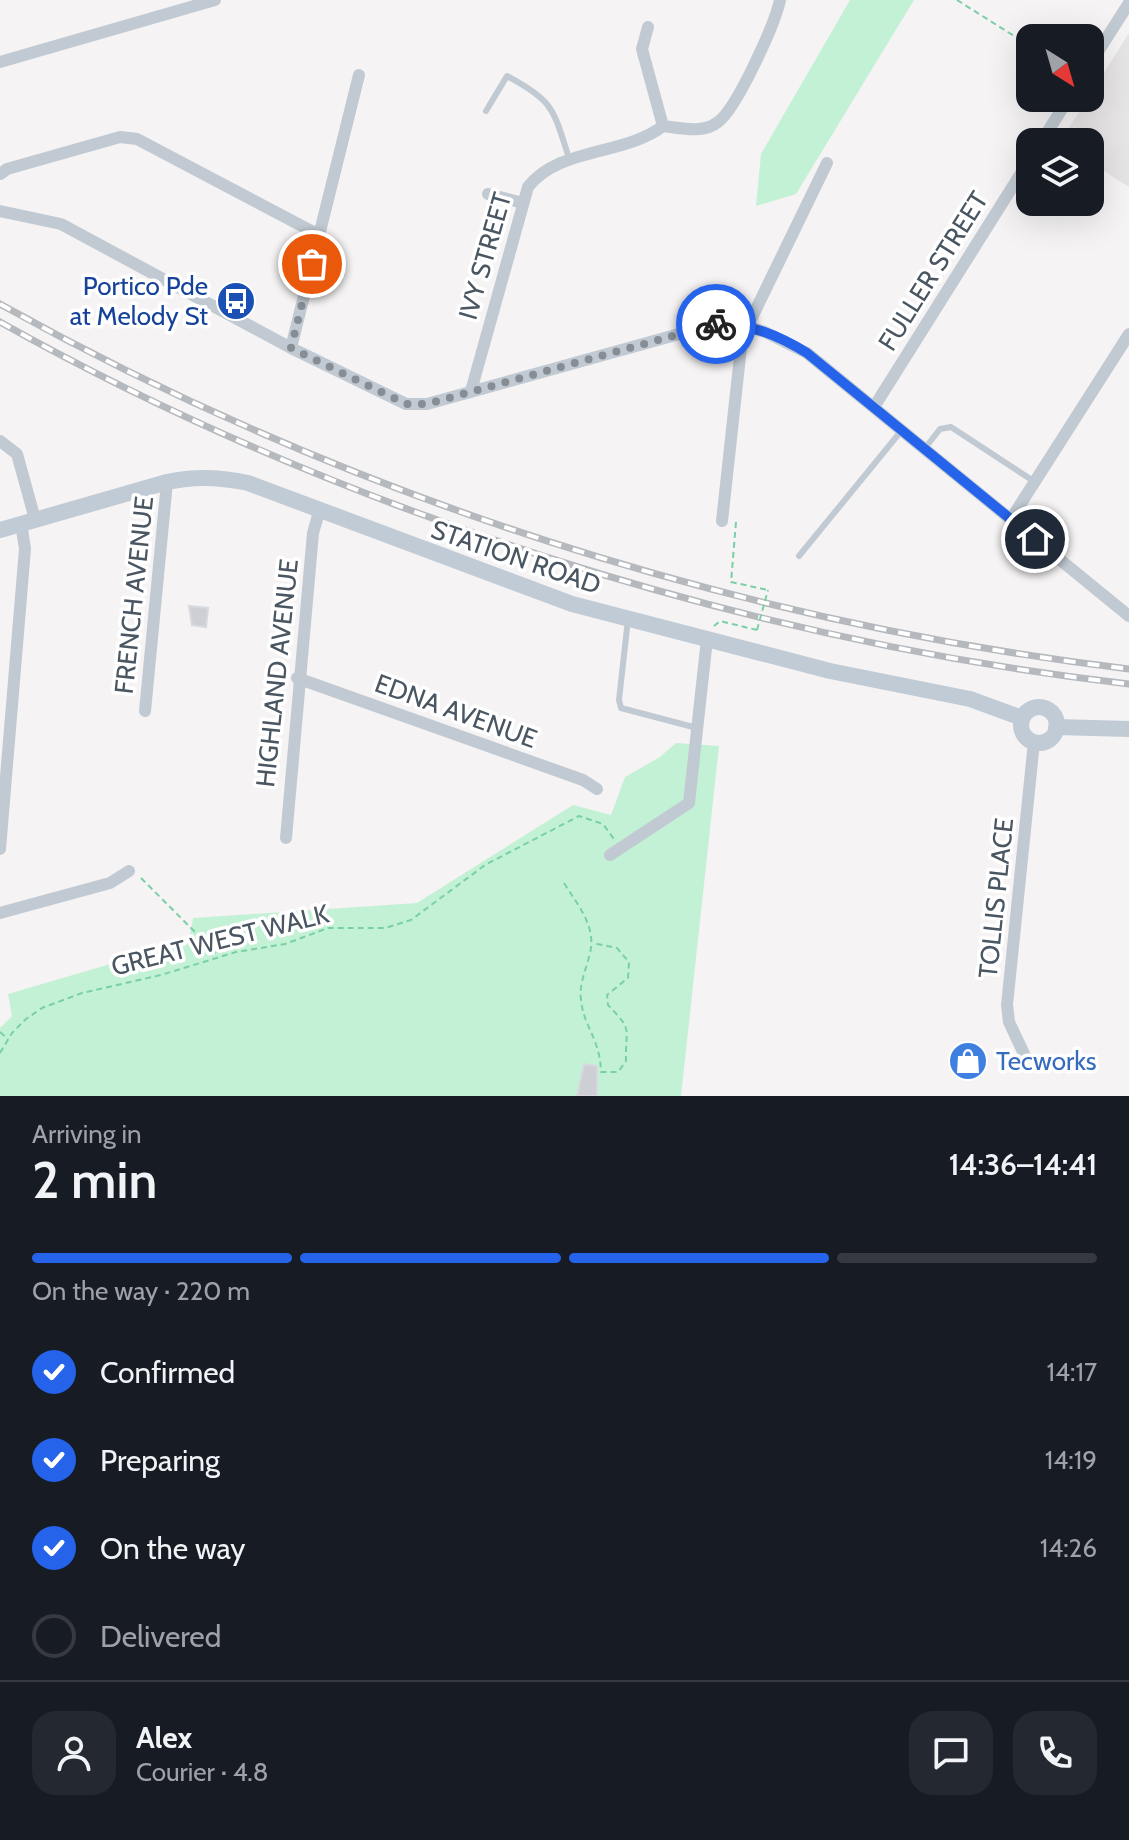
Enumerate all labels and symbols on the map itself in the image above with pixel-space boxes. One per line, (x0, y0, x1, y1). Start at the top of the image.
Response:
north arrow (1016, 24, 1104, 112)
street label: FULLER STREET (871, 185, 995, 357)
street label: IVY STREET (452, 189, 518, 323)
pin (278, 230, 346, 298)
place label: Portico Pde at Melody St (70, 270, 208, 332)
bus stop icon: Portico Pde at Melody St (215, 280, 257, 322)
courier (676, 284, 756, 364)
street label: FRENCH AVENUE (108, 494, 160, 696)
pin (1001, 505, 1069, 573)
street label: STATION ROAD (427, 513, 605, 601)
street label: HIGHLAND AVENUE (249, 557, 305, 789)
street label: EDNA AVENUE (371, 667, 541, 755)
street label: TOLLIS PLACE (972, 816, 1020, 980)
street label: GREAT WEST WALK (108, 897, 332, 983)
shop icon: Tecworks (947, 1040, 989, 1082)
place label: Tecworks (996, 1045, 1097, 1077)

